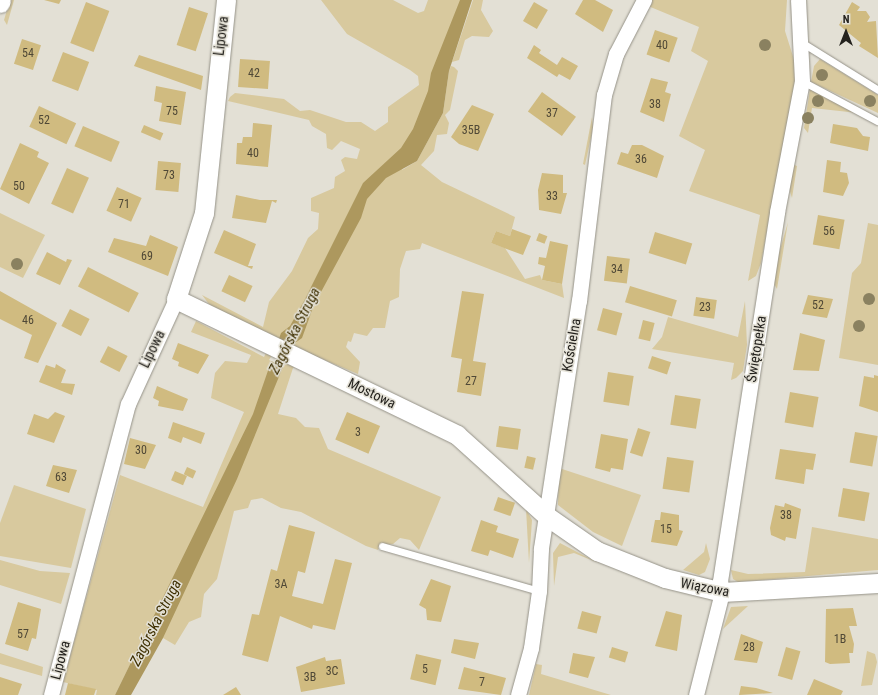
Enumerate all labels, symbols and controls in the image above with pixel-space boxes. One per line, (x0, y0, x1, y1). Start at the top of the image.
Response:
north arrow (826, 12, 866, 52)
text: N (843, 13, 849, 26)
street label: Lipowa (210, 15, 232, 57)
house number: 40 (656, 39, 668, 53)
house number: 54 (22, 47, 34, 61)
house number: 42 (248, 67, 260, 81)
house number: 38 (649, 98, 661, 112)
house number: 75 (166, 105, 178, 119)
house number: 37 (546, 107, 558, 121)
house number: 52 (38, 114, 50, 128)
house number: 35B (462, 124, 480, 138)
house number: 40 (247, 147, 259, 161)
house number: 36 (635, 153, 647, 167)
house number: 73 (163, 169, 175, 183)
house number: 50 (13, 180, 25, 194)
house number: 33 (546, 190, 558, 204)
house number: 71 (118, 198, 130, 212)
house number: 56 (823, 225, 835, 239)
house number: 69 (141, 250, 153, 264)
house number: 34 (611, 263, 623, 277)
water label: Zagórska Struga (266, 285, 324, 377)
house number: 52 (812, 299, 824, 313)
house number: 23 (699, 301, 711, 315)
house number: 46 (22, 314, 34, 328)
street label: Świętopełka (742, 315, 770, 383)
street label: Kościelna (558, 317, 584, 373)
street label: Lipowa (136, 328, 168, 370)
street label: Mostowa (345, 374, 399, 412)
house number: 27 (465, 375, 477, 389)
house number: 3 (355, 426, 361, 440)
house number: 30 (135, 444, 147, 458)
house number: 63 (55, 471, 67, 485)
house number: 38 (780, 509, 792, 523)
house number: 15 (660, 523, 672, 537)
street label: Wiązowa (679, 574, 731, 600)
water label: Zagórska Struga (127, 577, 185, 669)
house number: 3A (275, 578, 287, 592)
house number: 57 (17, 628, 29, 642)
house number: 1B (834, 633, 846, 647)
street label: Lipowa (47, 639, 73, 681)
house number: 28 (743, 641, 755, 655)
house number: 5 (422, 663, 428, 677)
house number: 3C (326, 665, 338, 679)
house number: 3B (304, 671, 316, 685)
house number: 7 (479, 676, 485, 690)

